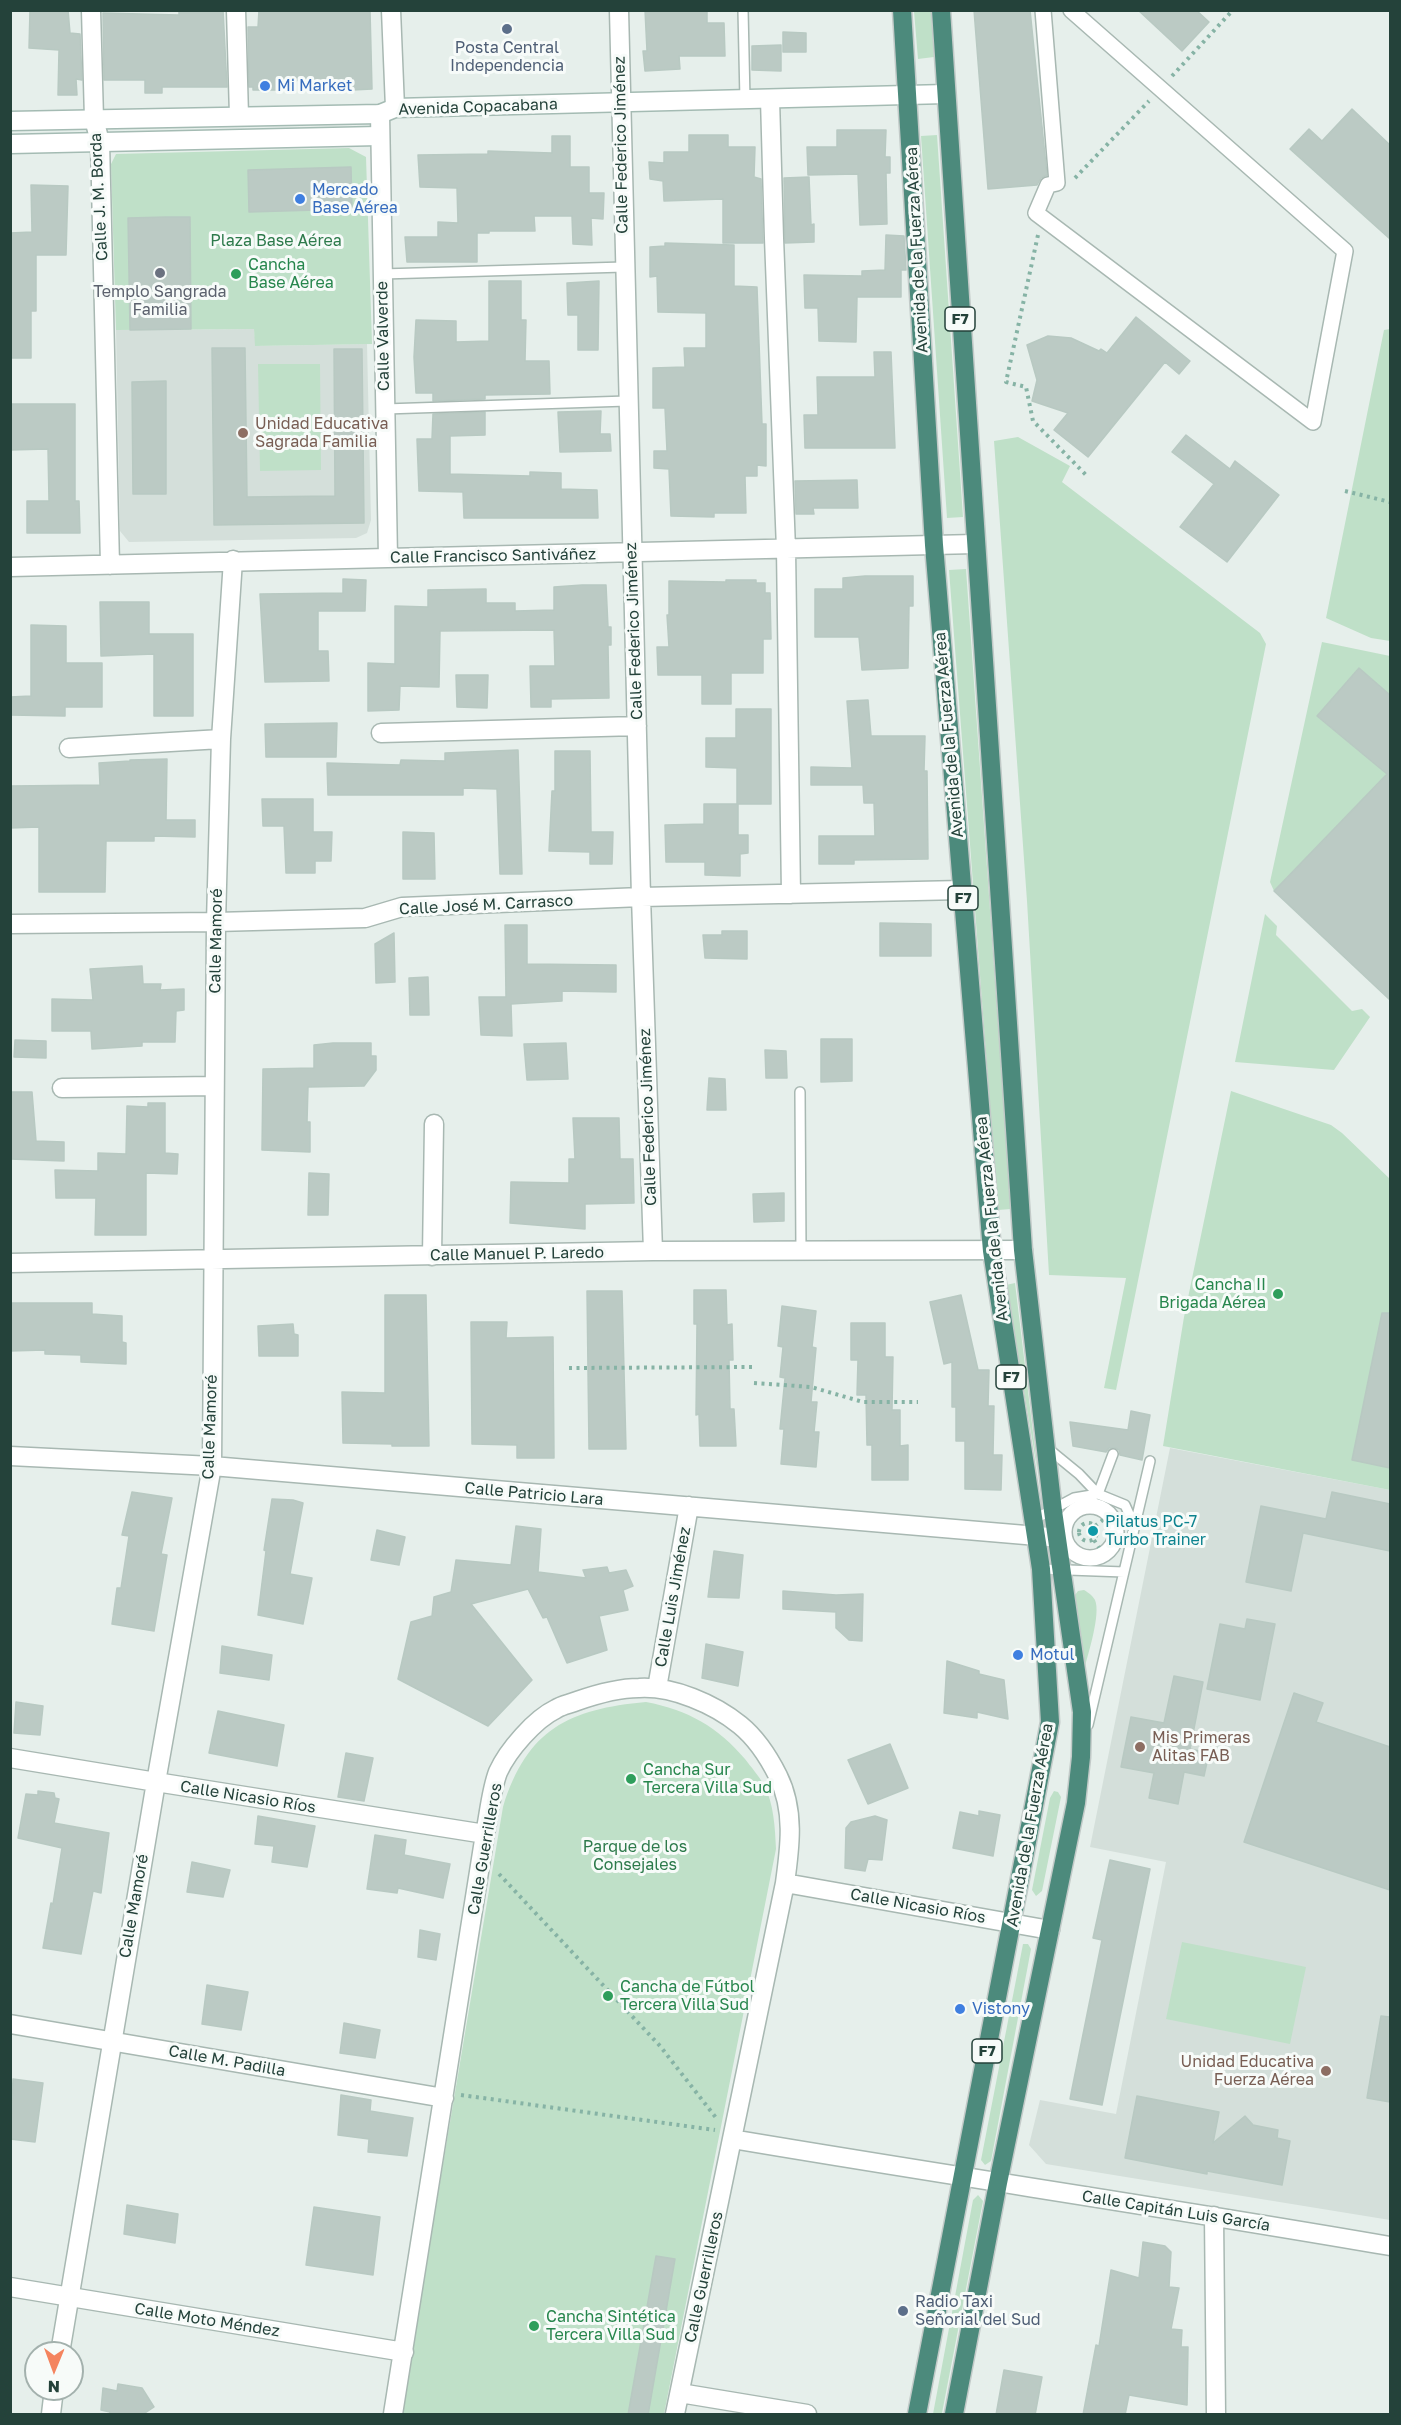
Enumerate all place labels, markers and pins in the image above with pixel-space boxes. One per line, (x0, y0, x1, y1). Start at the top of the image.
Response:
marker: Posta Central Independencia (500, 22, 514, 36)
place label: Posta Central Independencia (450, 38, 564, 76)
place label: Mi Market (277, 76, 352, 96)
marker: Mi Market (258, 79, 272, 93)
place label: Mercado Base Aérea (312, 180, 398, 218)
marker: Mercado Base Aérea (293, 192, 307, 206)
place label: Cancha Base Aérea (248, 255, 334, 293)
marker: Templo Sangrada Familia (153, 266, 167, 280)
marker: Cancha Base Aérea (229, 267, 243, 281)
place label: Templo Sangrada Familia (93, 282, 227, 320)
place label: Unidad Educativa Sagrada Familia (255, 414, 388, 452)
marker: Unidad Educativa Sagrada Familia (236, 426, 250, 440)
place label: Cancha II Brigada Aérea (1159, 1275, 1266, 1313)
marker: Cancha II Brigada Aérea (1271, 1287, 1285, 1301)
place label: Pilatus PC-7 Turbo Trainer (1105, 1512, 1206, 1550)
marker: Pilatus PC-7 Turbo Trainer (1086, 1524, 1100, 1538)
place label: Motul (1030, 1645, 1075, 1665)
marker: Motul (1011, 1648, 1025, 1662)
place label: Mis Primeras Alitas FAB (1152, 1728, 1251, 1766)
marker: Mis Primeras Alitas FAB (1133, 1740, 1147, 1754)
place label: Cancha Sur Tercera Villa Sud (643, 1760, 772, 1798)
marker: Cancha Sur Tercera Villa Sud (624, 1772, 638, 1786)
place label: Cancha de Fútbol Tercera Villa Sud (620, 1977, 755, 2015)
marker: Cancha de Fútbol Tercera Villa Sud (601, 1989, 615, 2003)
place label: Vistony (972, 1999, 1030, 2019)
marker: Vistony (953, 2002, 967, 2016)
place label: Unidad Educativa Fuerza Aérea (1181, 2052, 1314, 2090)
marker: Unidad Educativa Fuerza Aérea (1319, 2064, 1333, 2078)
place label: Radio Taxi Señorial del Sud (915, 2292, 1041, 2330)
marker: Radio Taxi Señorial del Sud (896, 2304, 910, 2318)
place label: Cancha Sintética Tercera Villa Sud (546, 2307, 676, 2345)
marker: Cancha Sintética Tercera Villa Sud (527, 2319, 541, 2333)

